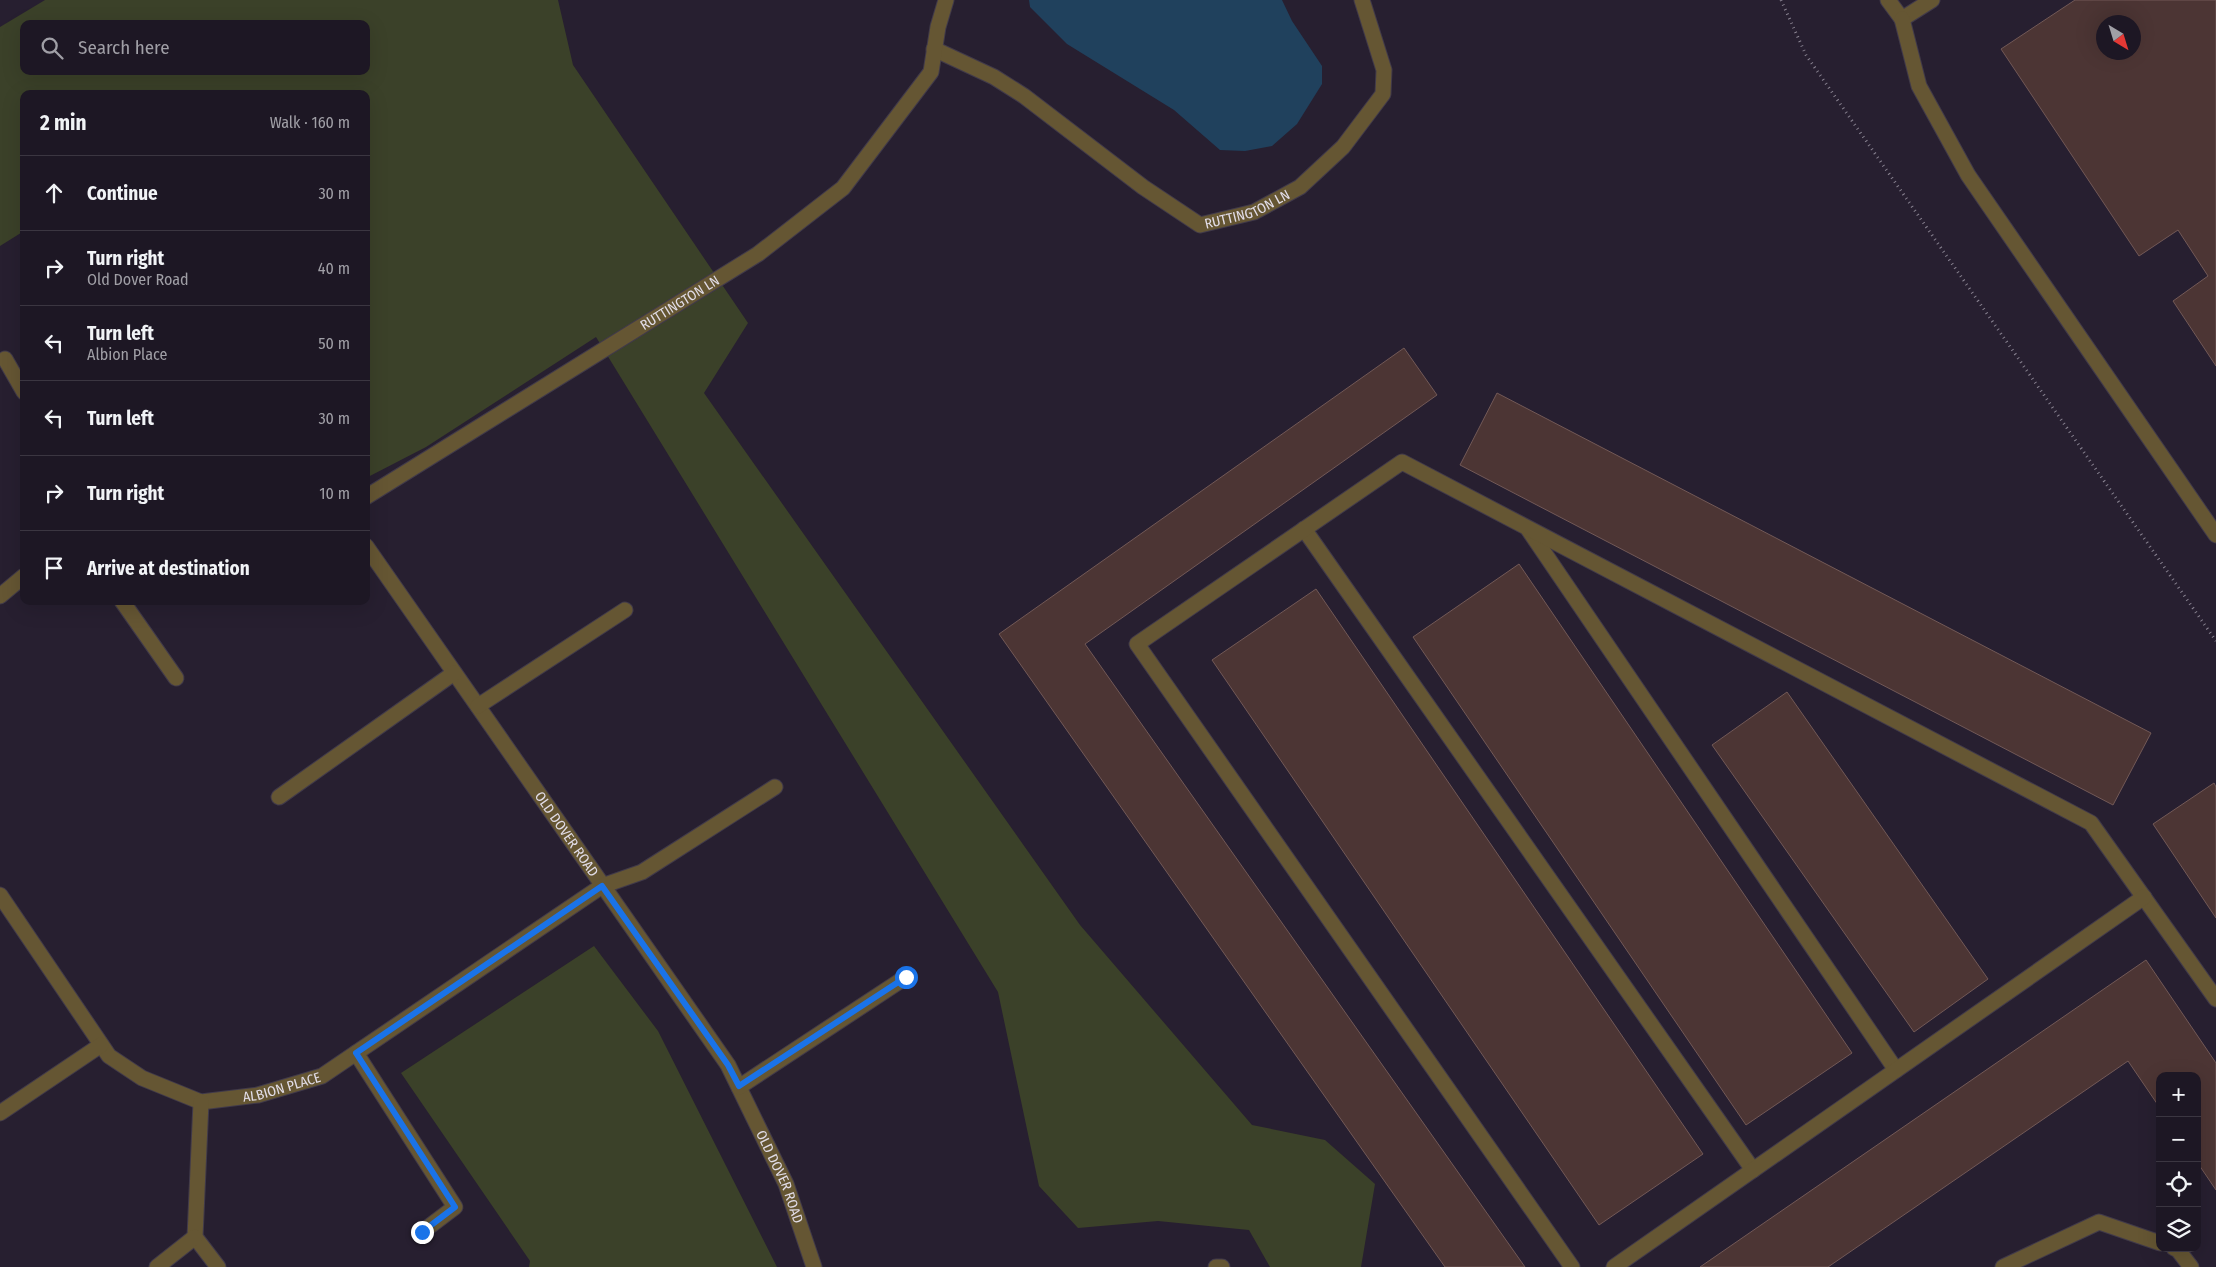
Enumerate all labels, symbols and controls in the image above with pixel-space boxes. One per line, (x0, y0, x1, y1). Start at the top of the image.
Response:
north arrow (2096, 15, 2141, 60)
search box (20, 20, 370, 75)
icon: search (38, 34, 66, 62)
text: Search here (78, 36, 170, 59)
text: 2 min (40, 110, 87, 136)
text: Walk · 160 m (270, 113, 350, 132)
icon: ahead (40, 179, 68, 207)
text: Continue (87, 182, 158, 205)
text: 30 m (318, 184, 350, 203)
street label: RUTTINGTON LN (1203, 186, 1293, 233)
text: Turn right (87, 247, 164, 270)
icon: right (40, 254, 68, 282)
text: 40 m (318, 259, 350, 278)
text: Old Dover Road (87, 270, 189, 289)
street label: RUTTINGTON LN (637, 272, 723, 334)
text: Turn left (87, 322, 154, 345)
icon: left (40, 329, 68, 357)
text: 50 m (318, 334, 350, 353)
text: Albion Place (87, 345, 167, 364)
icon: left (40, 404, 68, 432)
text: Turn left (87, 407, 154, 430)
text: 30 m (318, 409, 350, 428)
icon: right (40, 479, 68, 507)
text: Turn right (87, 482, 164, 505)
text: 10 m (319, 484, 350, 503)
icon: arrive (40, 554, 68, 582)
text: Arrive at destination (87, 557, 250, 580)
street label: OLD DOVER ROAD (531, 788, 602, 880)
route start (895, 966, 918, 989)
street label: ALBION PLACE (242, 1069, 323, 1106)
map controls (2156, 1072, 2201, 1252)
button: + (2156, 1072, 2201, 1117)
button: − (2156, 1117, 2201, 1162)
street label: OLD DOVER ROAD (752, 1127, 807, 1225)
button: locate (2156, 1162, 2201, 1207)
button: layers (2156, 1207, 2201, 1252)
route end (411, 1221, 434, 1244)

